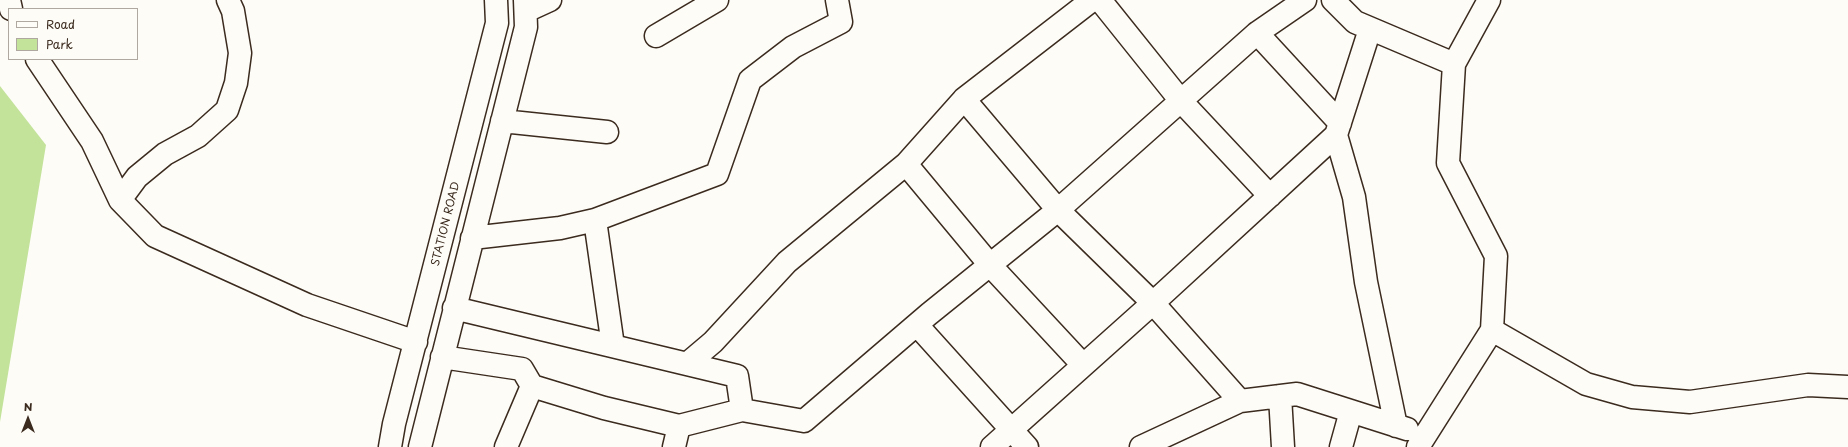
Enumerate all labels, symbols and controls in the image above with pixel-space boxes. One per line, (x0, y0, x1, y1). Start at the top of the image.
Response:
legend (8, 8, 138, 60)
text: Road (46, 15, 75, 33)
text: Park (46, 35, 73, 53)
street label: STATION ROAD (429, 180, 463, 268)
text: N (24, 398, 32, 415)
north arrow (8, 399, 48, 439)

